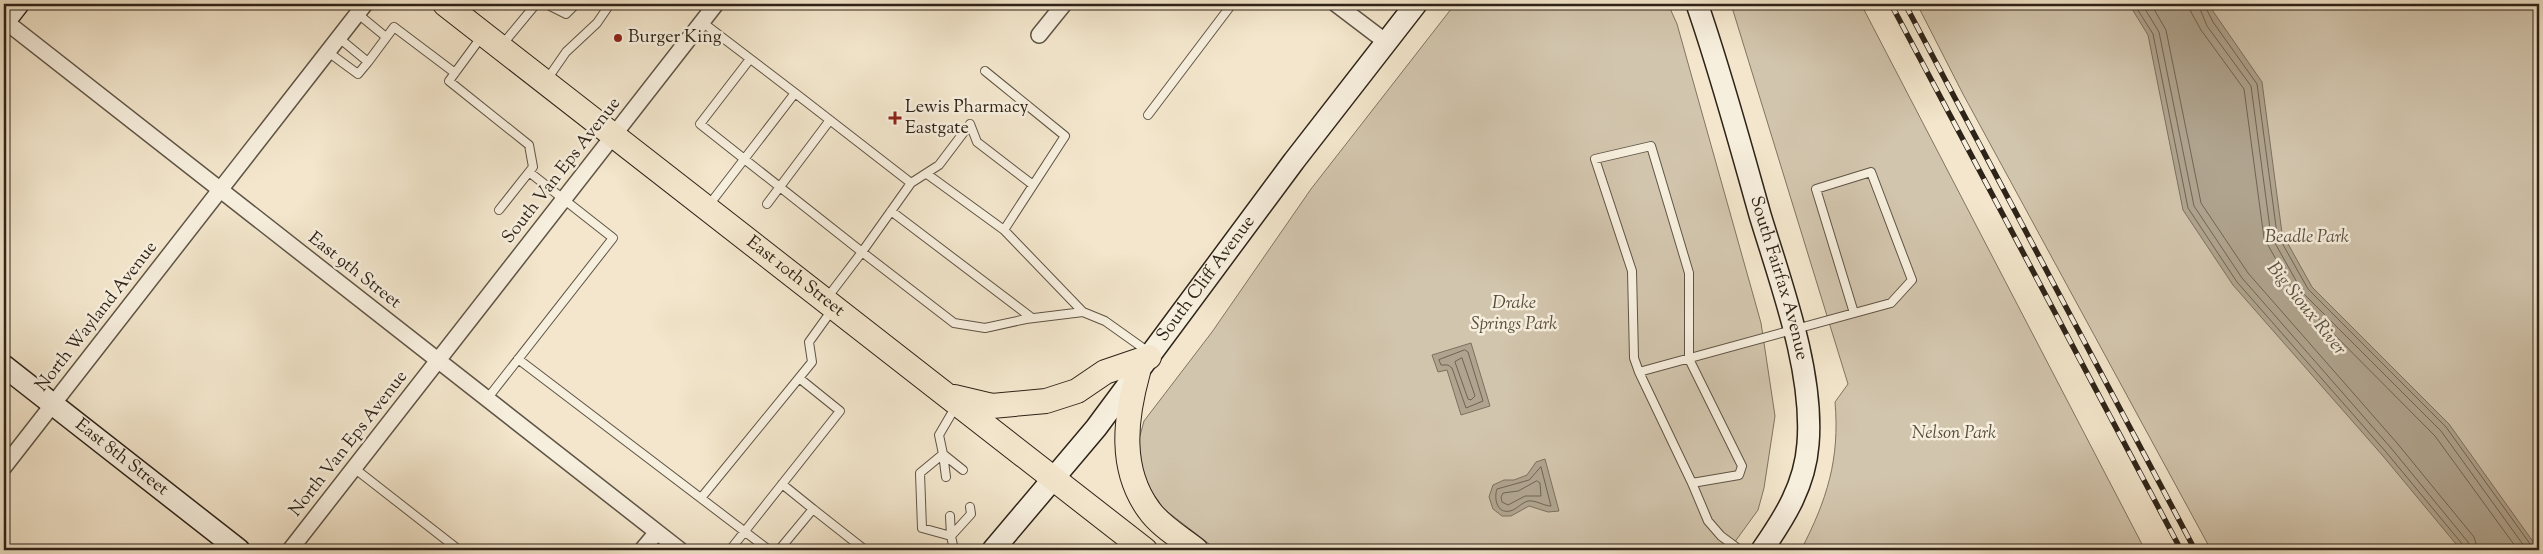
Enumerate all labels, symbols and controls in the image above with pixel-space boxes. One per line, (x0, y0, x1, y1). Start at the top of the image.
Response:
place label: Burger King (628, 25, 722, 51)
marker: Burger King (612, 32, 624, 44)
street label: South Van Eps Avenue (496, 92, 628, 250)
place label: Lewis Pharmacy Eastgate (905, 95, 1029, 142)
marker: Lewis Pharmacy Eastgate (889, 112, 901, 124)
street label: South Fairfax Avenue (1742, 193, 1814, 362)
street label: South Cliff Avenue (1151, 211, 1262, 348)
park label: Beadle Park (2265, 225, 2349, 251)
street label: East 9th Street (302, 226, 406, 316)
street label: East 10th Street (740, 230, 850, 324)
street label: North Wayland Avenue (30, 236, 164, 398)
water label: Big Sioux River (2260, 256, 2352, 362)
park label: Drake Springs Park (1471, 291, 1557, 338)
street label: North Van Eps Avenue (284, 365, 414, 523)
street label: East 8th Street (69, 413, 174, 503)
park label: Nelson Park (1912, 421, 1996, 447)

